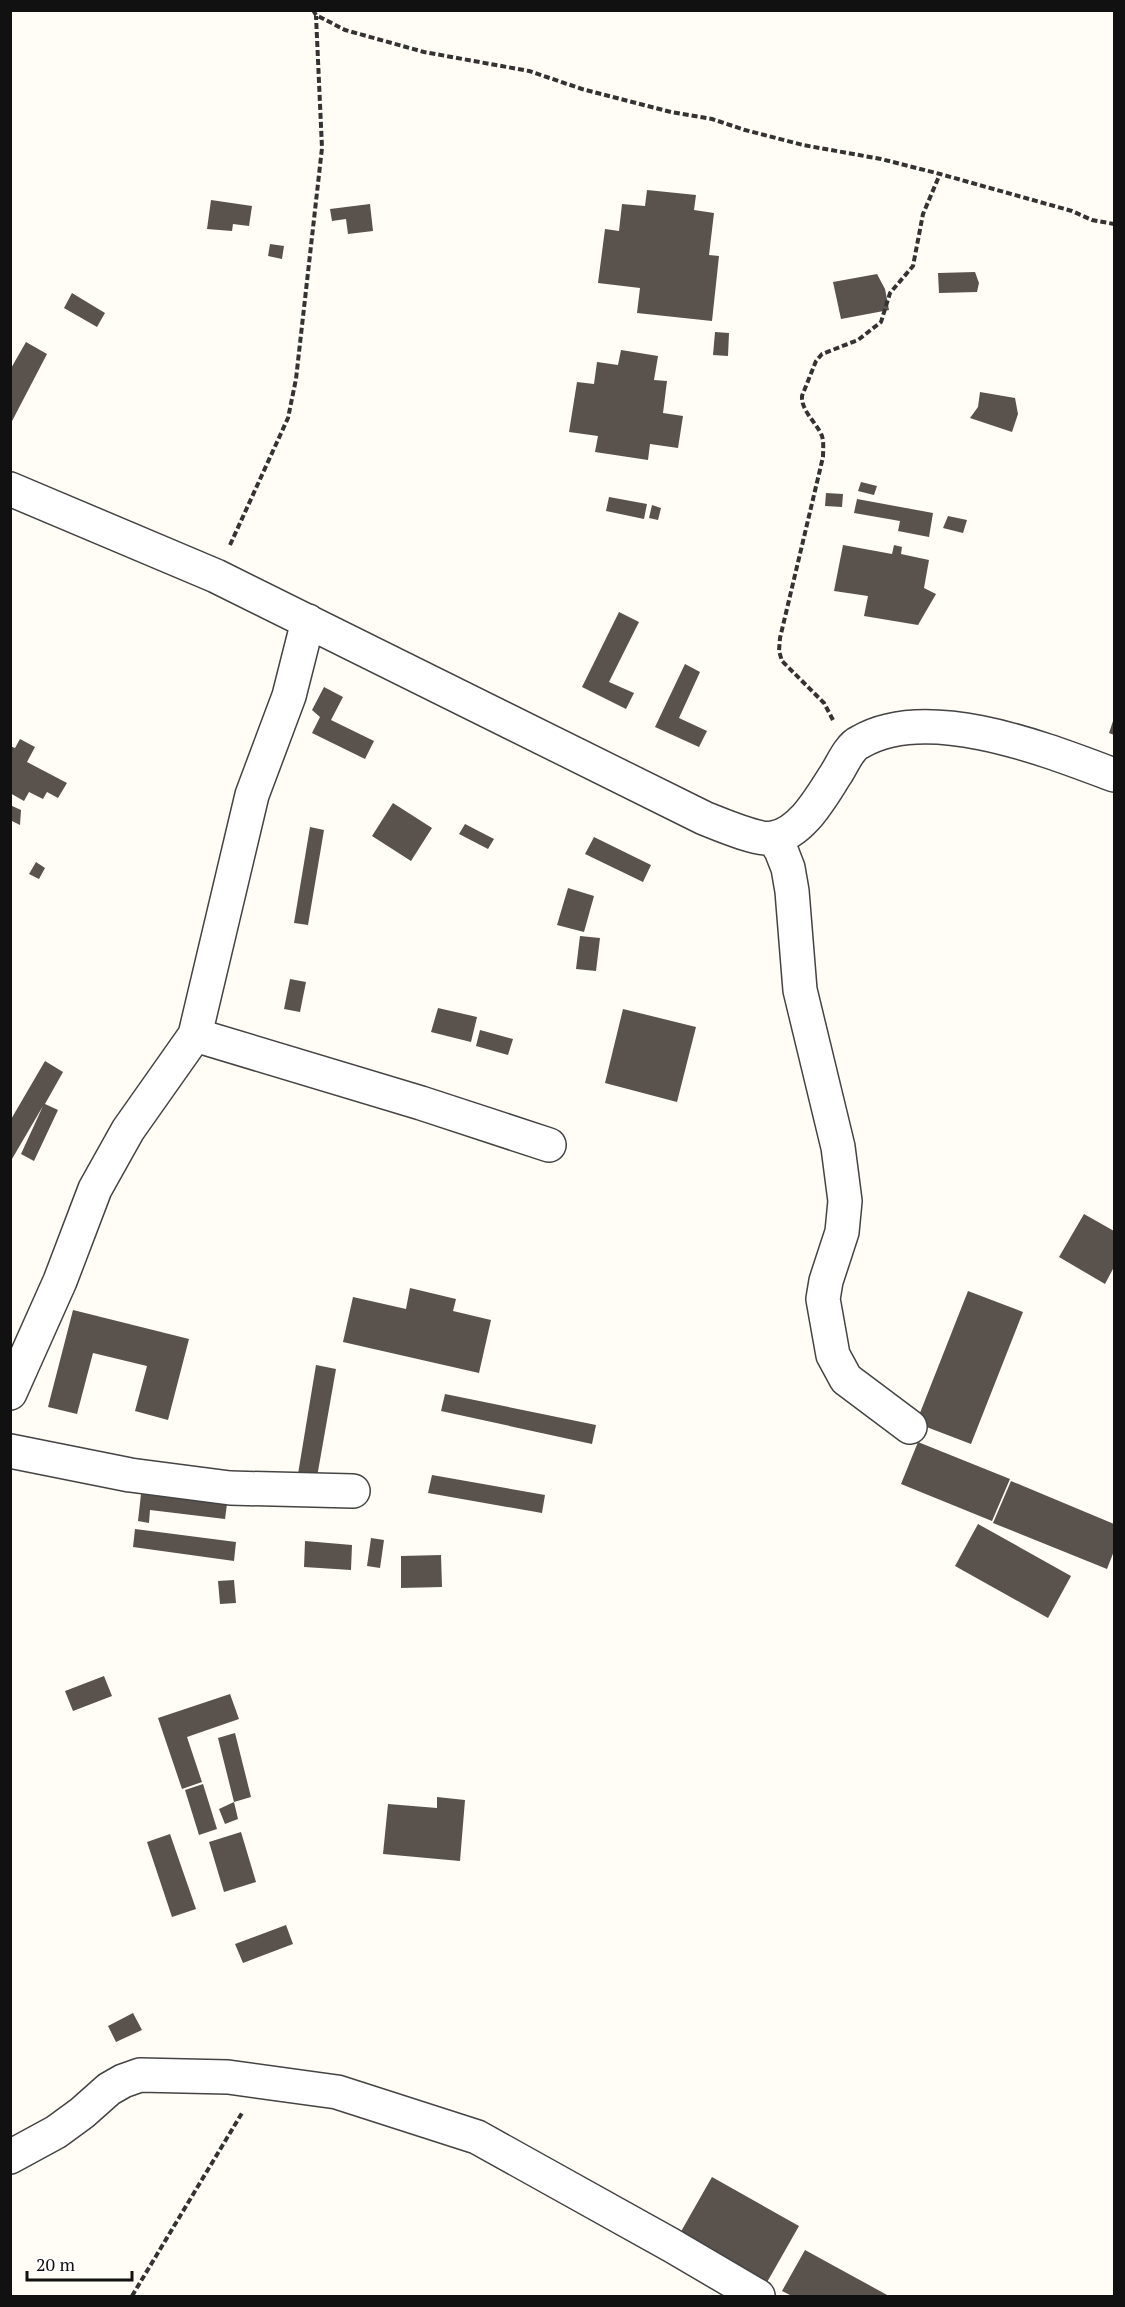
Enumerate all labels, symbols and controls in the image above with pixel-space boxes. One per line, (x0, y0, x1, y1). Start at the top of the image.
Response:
scale bar (27, 2244, 132, 2282)
text: 20 m (36, 2252, 76, 2276)

